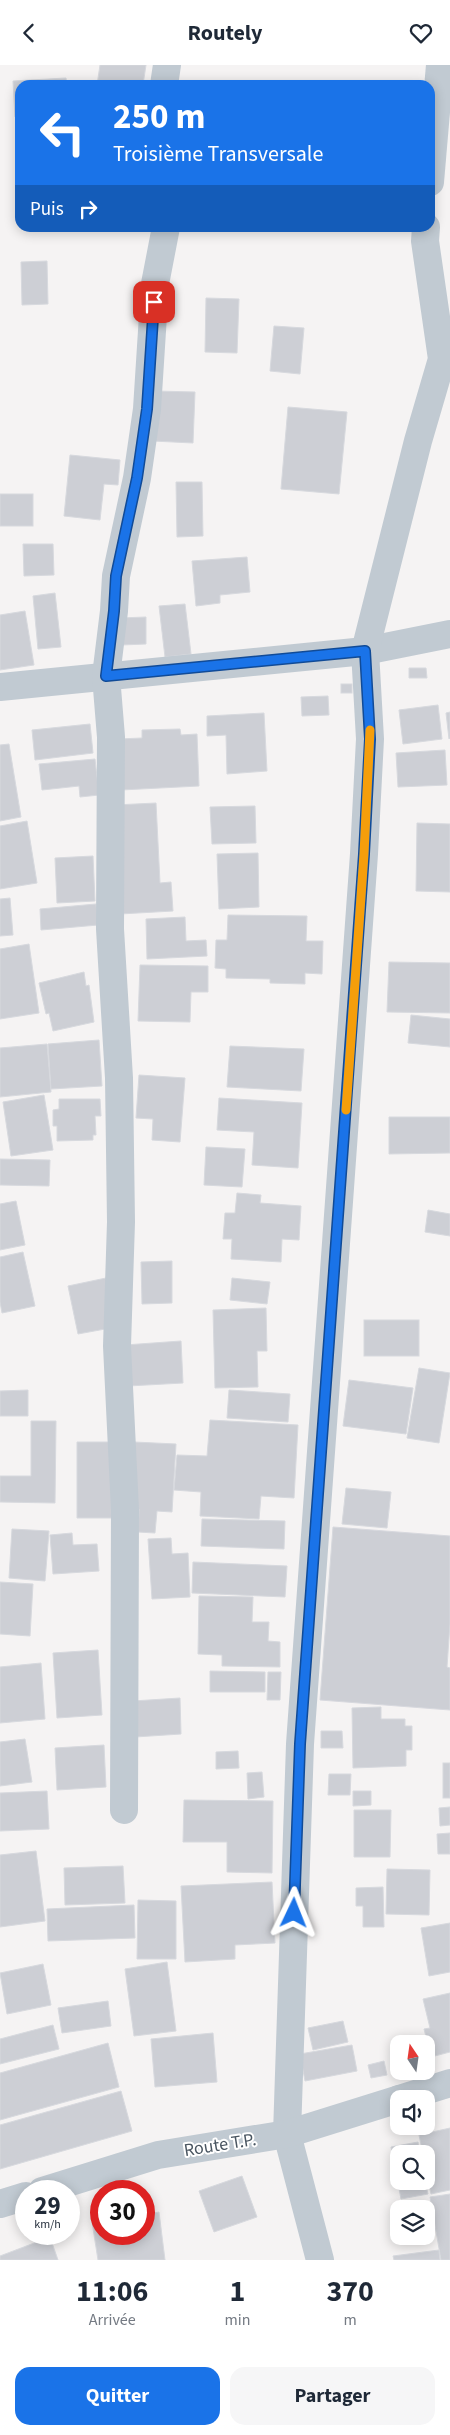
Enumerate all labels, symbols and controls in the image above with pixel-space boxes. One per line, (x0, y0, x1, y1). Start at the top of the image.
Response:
text: Routely (187, 17, 263, 49)
icon: back (15, 19, 43, 47)
icon: heart (407, 19, 435, 47)
text: 250 m (113, 92, 205, 142)
icon: left (30, 100, 95, 165)
text: Troisième Transversale (113, 138, 323, 170)
icon: right (74, 195, 102, 223)
text: Puis (30, 196, 64, 223)
pin (133, 281, 175, 323)
icon: arrive (140, 288, 168, 316)
position arrow (267, 1886, 319, 1938)
north arrow (390, 2035, 435, 2080)
map controls (390, 2035, 435, 2245)
button: sound (390, 2090, 435, 2135)
street label: Route T.P. (182, 2127, 258, 2163)
button: search (390, 2145, 435, 2190)
speed limit sign: 30 (90, 2180, 155, 2245)
text: 29 (34, 2188, 61, 2224)
button: layers (390, 2200, 435, 2245)
text: km/h (34, 2216, 61, 2233)
text: 11:06 (76, 2270, 148, 2313)
text: 1 (229, 2270, 245, 2313)
text: 370 (326, 2270, 374, 2313)
text: Arrivée (89, 2309, 136, 2331)
text: min (224, 2309, 250, 2331)
text: m (344, 2309, 357, 2331)
button: Quitter (15, 2367, 220, 2425)
button: Partager (230, 2367, 435, 2425)

